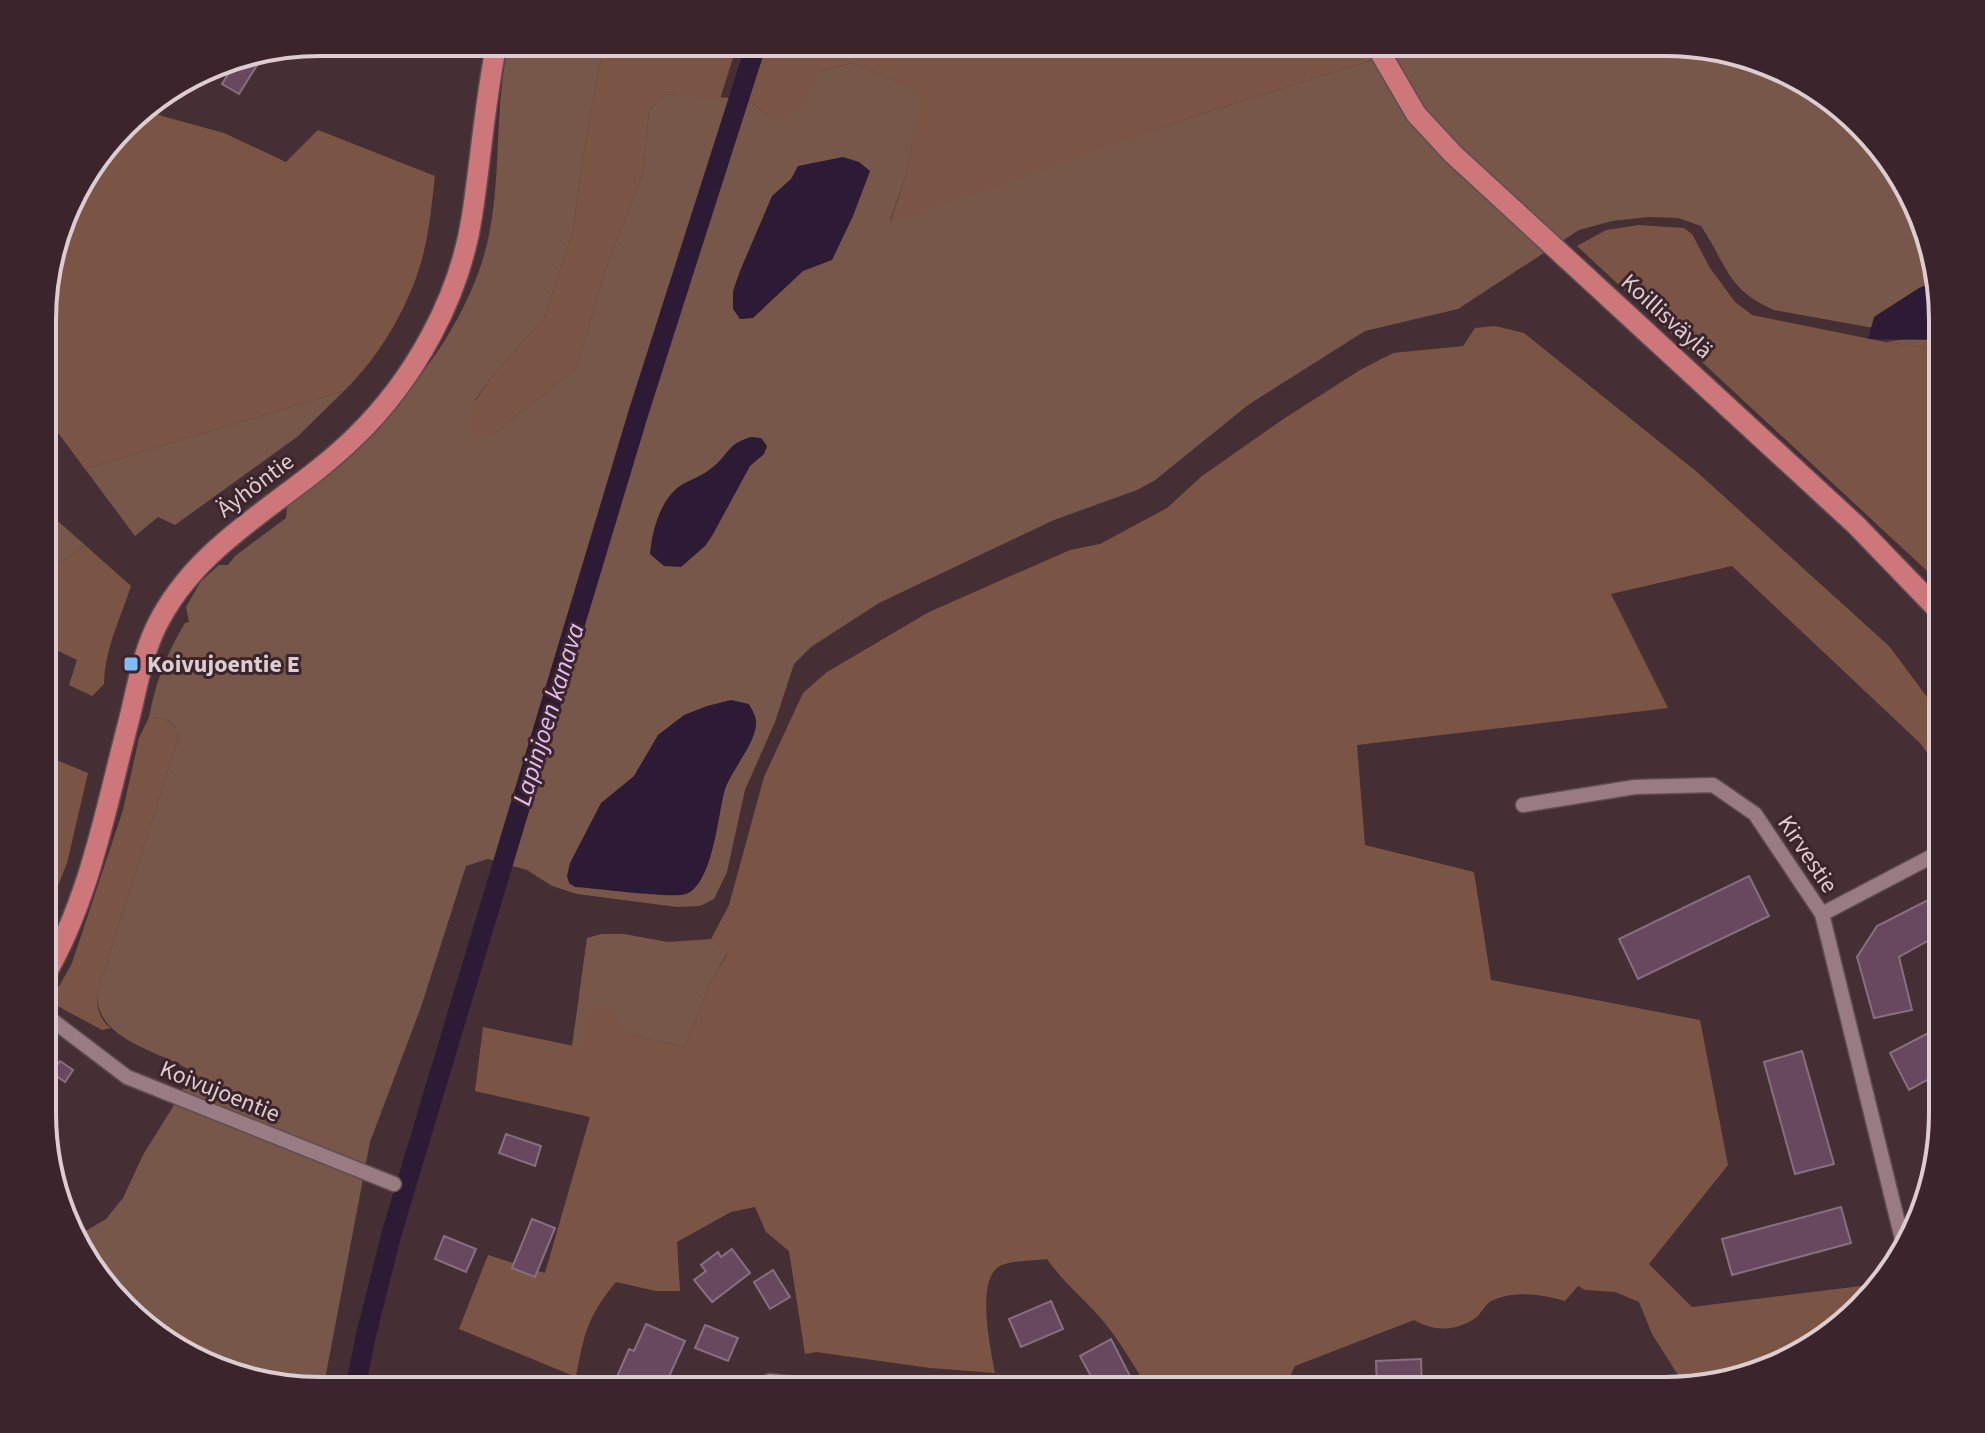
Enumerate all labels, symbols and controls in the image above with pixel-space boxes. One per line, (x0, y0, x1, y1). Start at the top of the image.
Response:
street label: Koillisväylä (1613, 266, 1720, 367)
street label: Äyhöntie (209, 445, 301, 526)
water label: Lapinjoen kanava (503, 618, 594, 810)
place label: Koivujoentie E (147, 647, 300, 682)
marker: Koivujoentie E (122, 655, 140, 673)
street label: Kirvestie (1769, 808, 1846, 900)
street label: Koivujoentie (154, 1051, 285, 1131)

